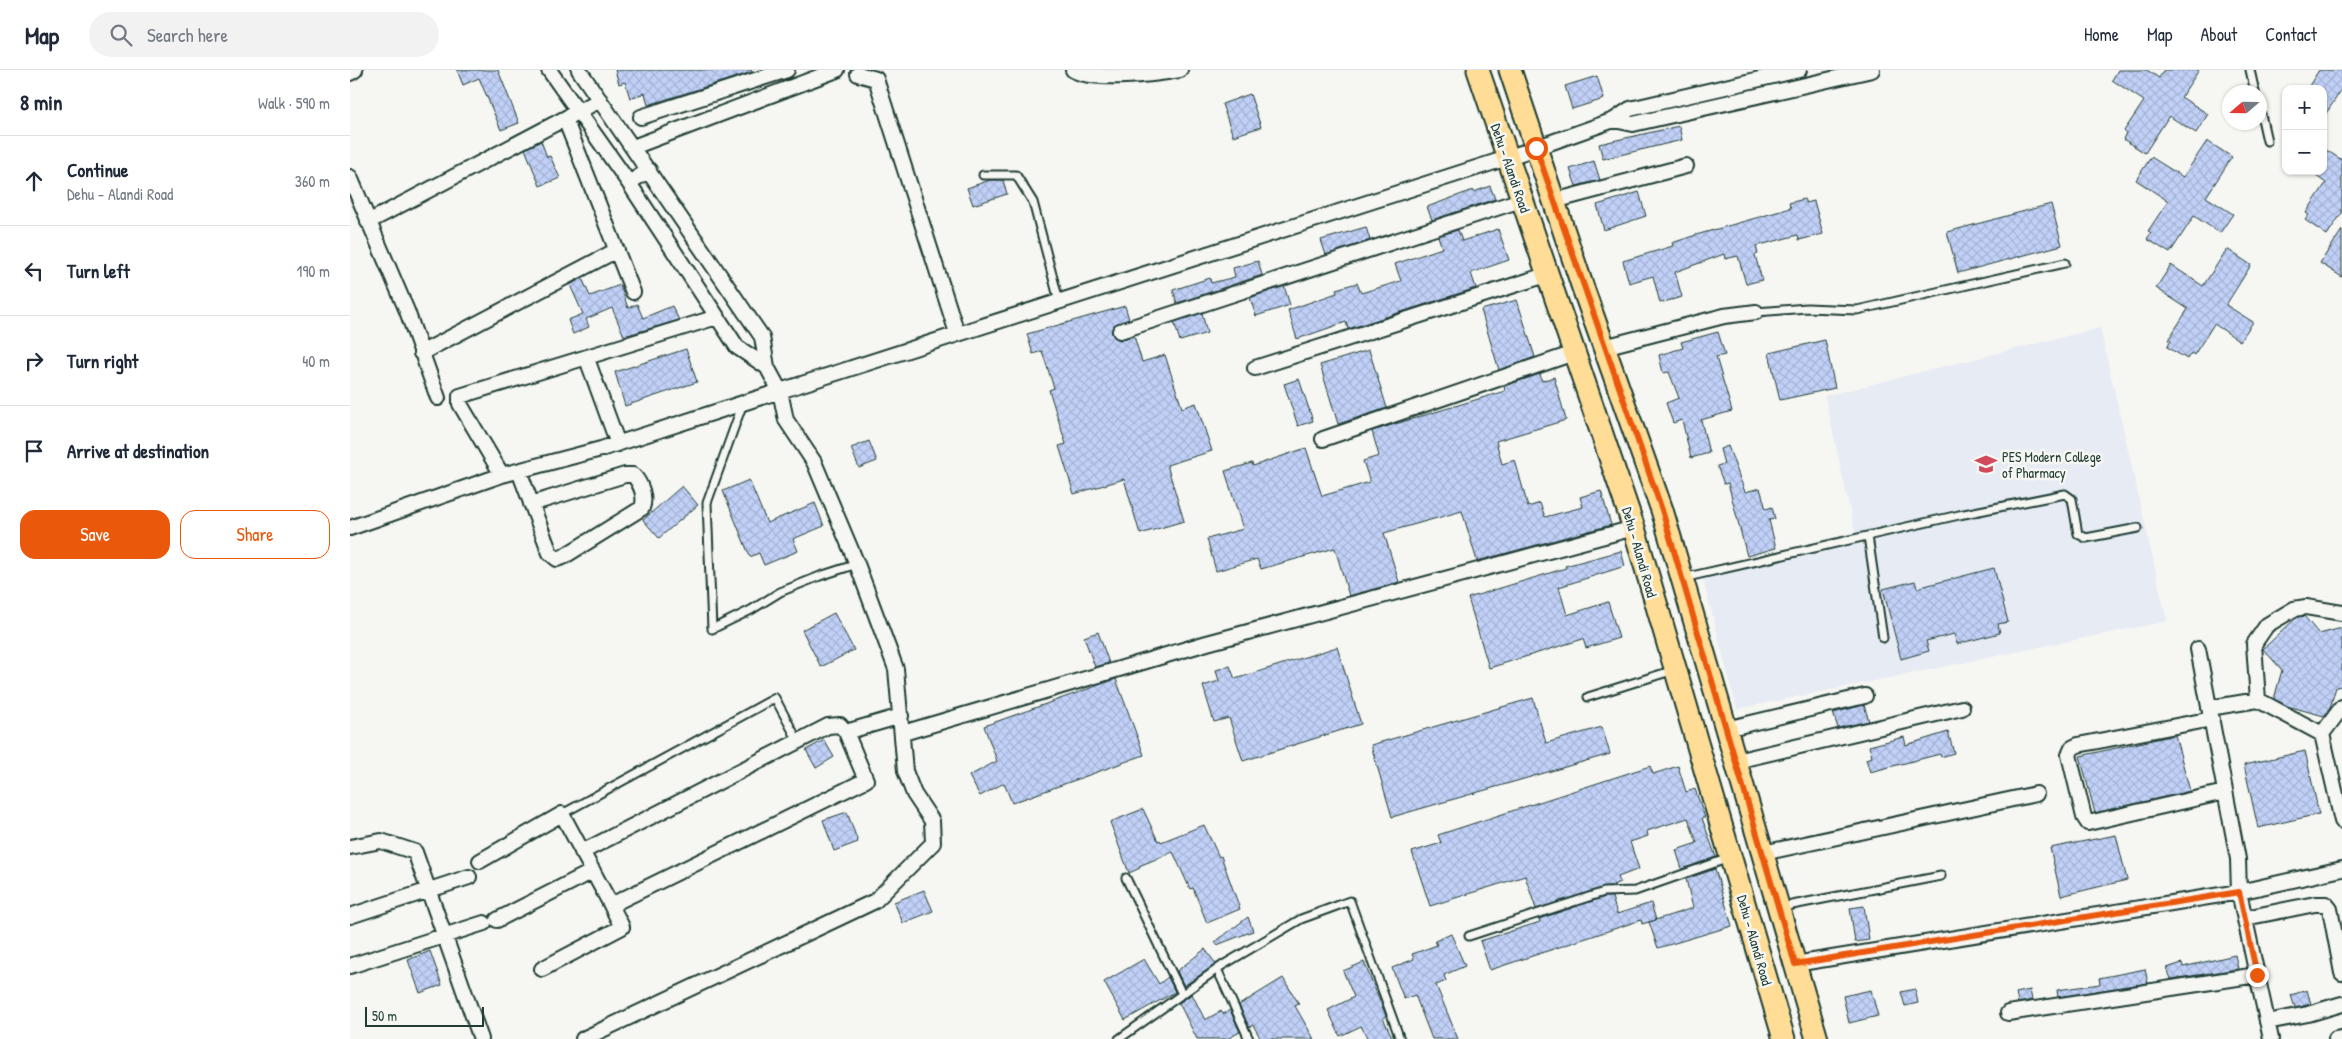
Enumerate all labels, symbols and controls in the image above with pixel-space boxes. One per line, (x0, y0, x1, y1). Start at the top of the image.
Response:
search box (89, 12, 439, 57)
text: Map (25, 19, 59, 51)
icon: search (107, 21, 135, 49)
text: Search here (147, 22, 228, 48)
text: Home (2084, 22, 2119, 47)
text: Map (2147, 22, 2172, 47)
text: About (2200, 22, 2237, 47)
text: Contact (2265, 22, 2317, 47)
north arrow (2222, 85, 2267, 130)
map controls (2282, 85, 2327, 175)
button: + (2282, 85, 2327, 130)
text: 8 min (20, 88, 62, 117)
text: Walk · 590 m (258, 92, 330, 114)
street label: Dehu - Alandi Road (1487, 121, 1535, 216)
button: − (2282, 130, 2327, 175)
route start (1525, 137, 1548, 160)
text: Continue (67, 157, 128, 183)
icon: ahead (20, 167, 48, 195)
text: 360 m (295, 170, 330, 192)
text: Dehu - Alandi Road (67, 183, 173, 205)
icon: left (20, 257, 48, 285)
text: Turn left (67, 258, 130, 284)
text: 190 m (297, 260, 330, 282)
icon: right (20, 347, 48, 375)
text: Turn right (67, 348, 138, 374)
text: 40 m (302, 350, 330, 372)
icon: arrive (20, 437, 48, 465)
text: Arrive at destination (67, 438, 209, 464)
place label: PES Modern College of Pharmacy (2002, 447, 2102, 483)
school or university icon: PES Modern College of Pharmacy (1973, 451, 1999, 477)
street label: Dehu - Alandi Road (1618, 505, 1662, 600)
button: Save (20, 510, 170, 559)
button: Share (180, 510, 330, 559)
street label: Dehu - Alandi Road (1733, 893, 1777, 988)
route end (2246, 964, 2269, 987)
scale bar (365, 1004, 484, 1027)
text: 50 m (372, 1006, 397, 1025)

